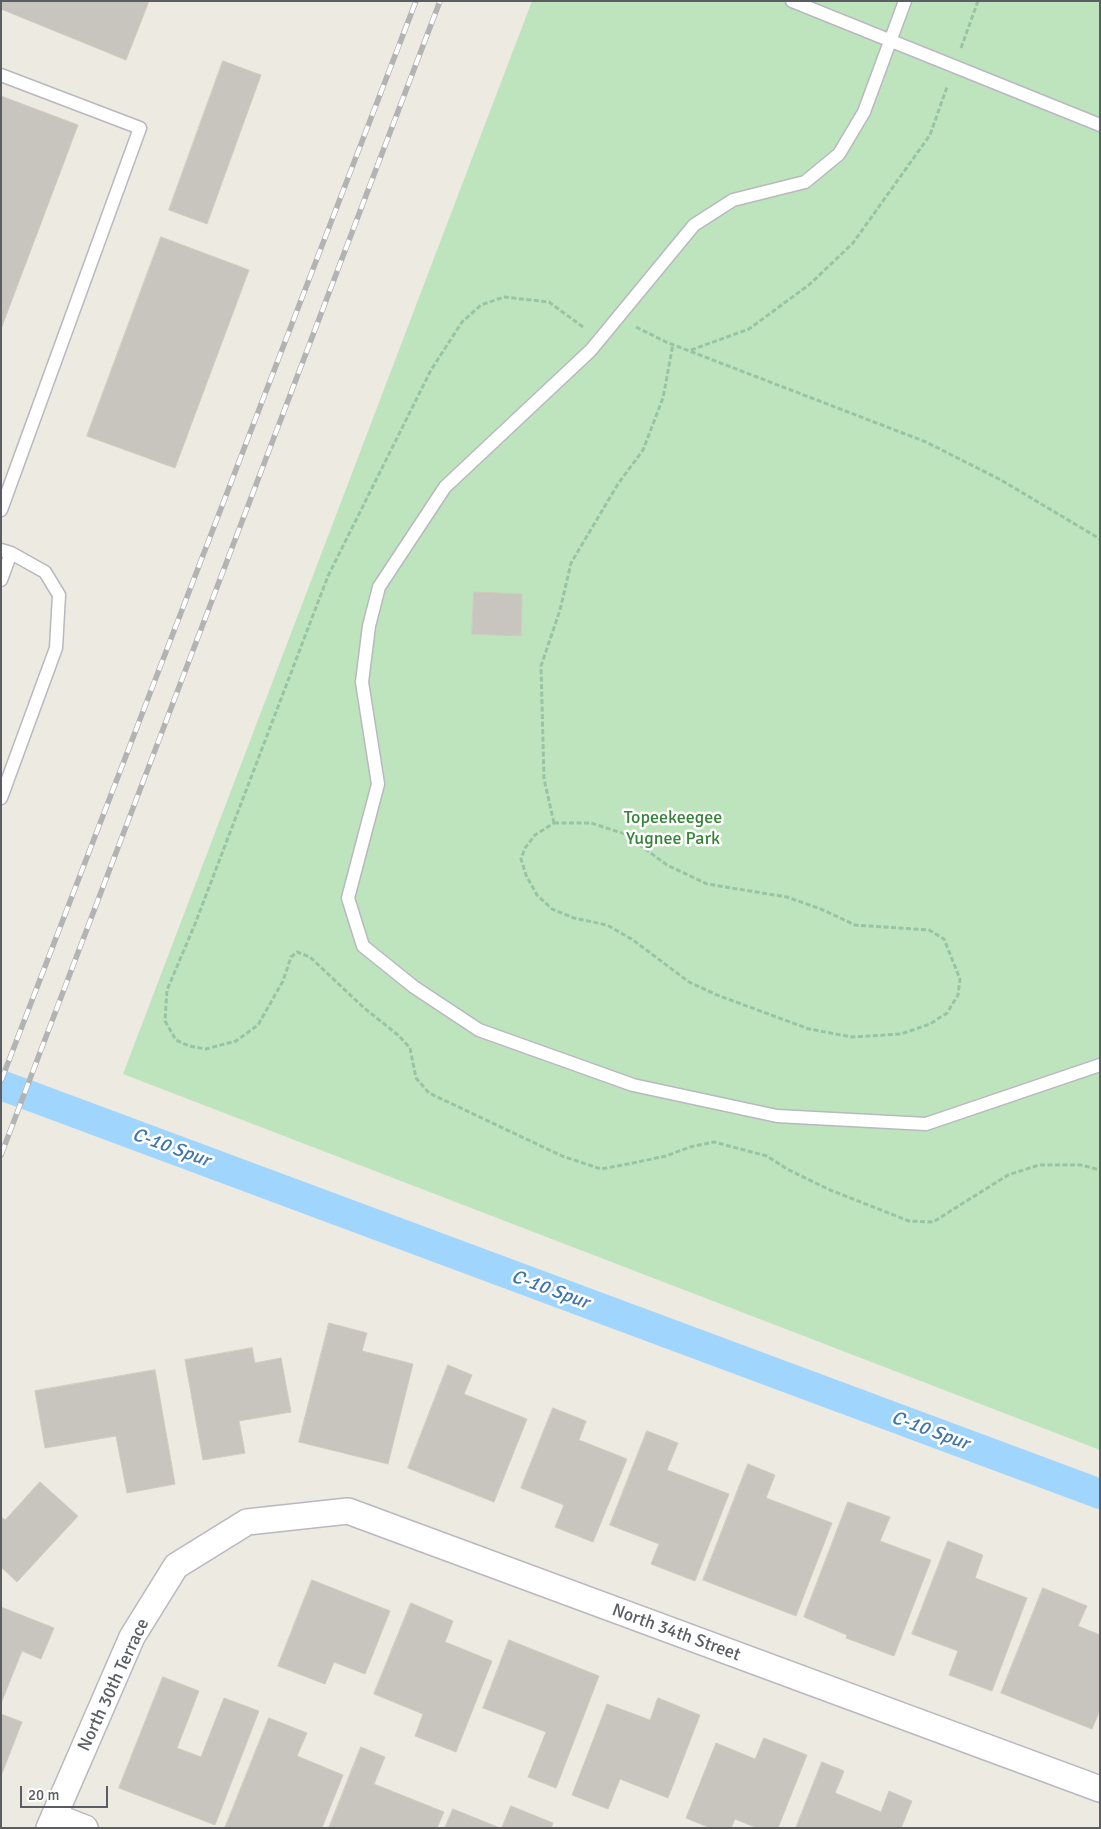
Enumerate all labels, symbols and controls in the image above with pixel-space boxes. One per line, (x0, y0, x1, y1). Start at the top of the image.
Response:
park label: Topeekeegee Yugnee Park (624, 807, 722, 850)
water label: C-10 Spur (129, 1123, 213, 1173)
water label: C-10 Spur (508, 1265, 592, 1315)
water label: C-10 Spur (888, 1406, 972, 1456)
street label: North 34th Street (609, 1600, 743, 1666)
street label: North 30th Terrace (74, 1615, 154, 1755)
scale bar (22, 1776, 110, 1808)
text: 20 m (28, 1786, 59, 1804)

